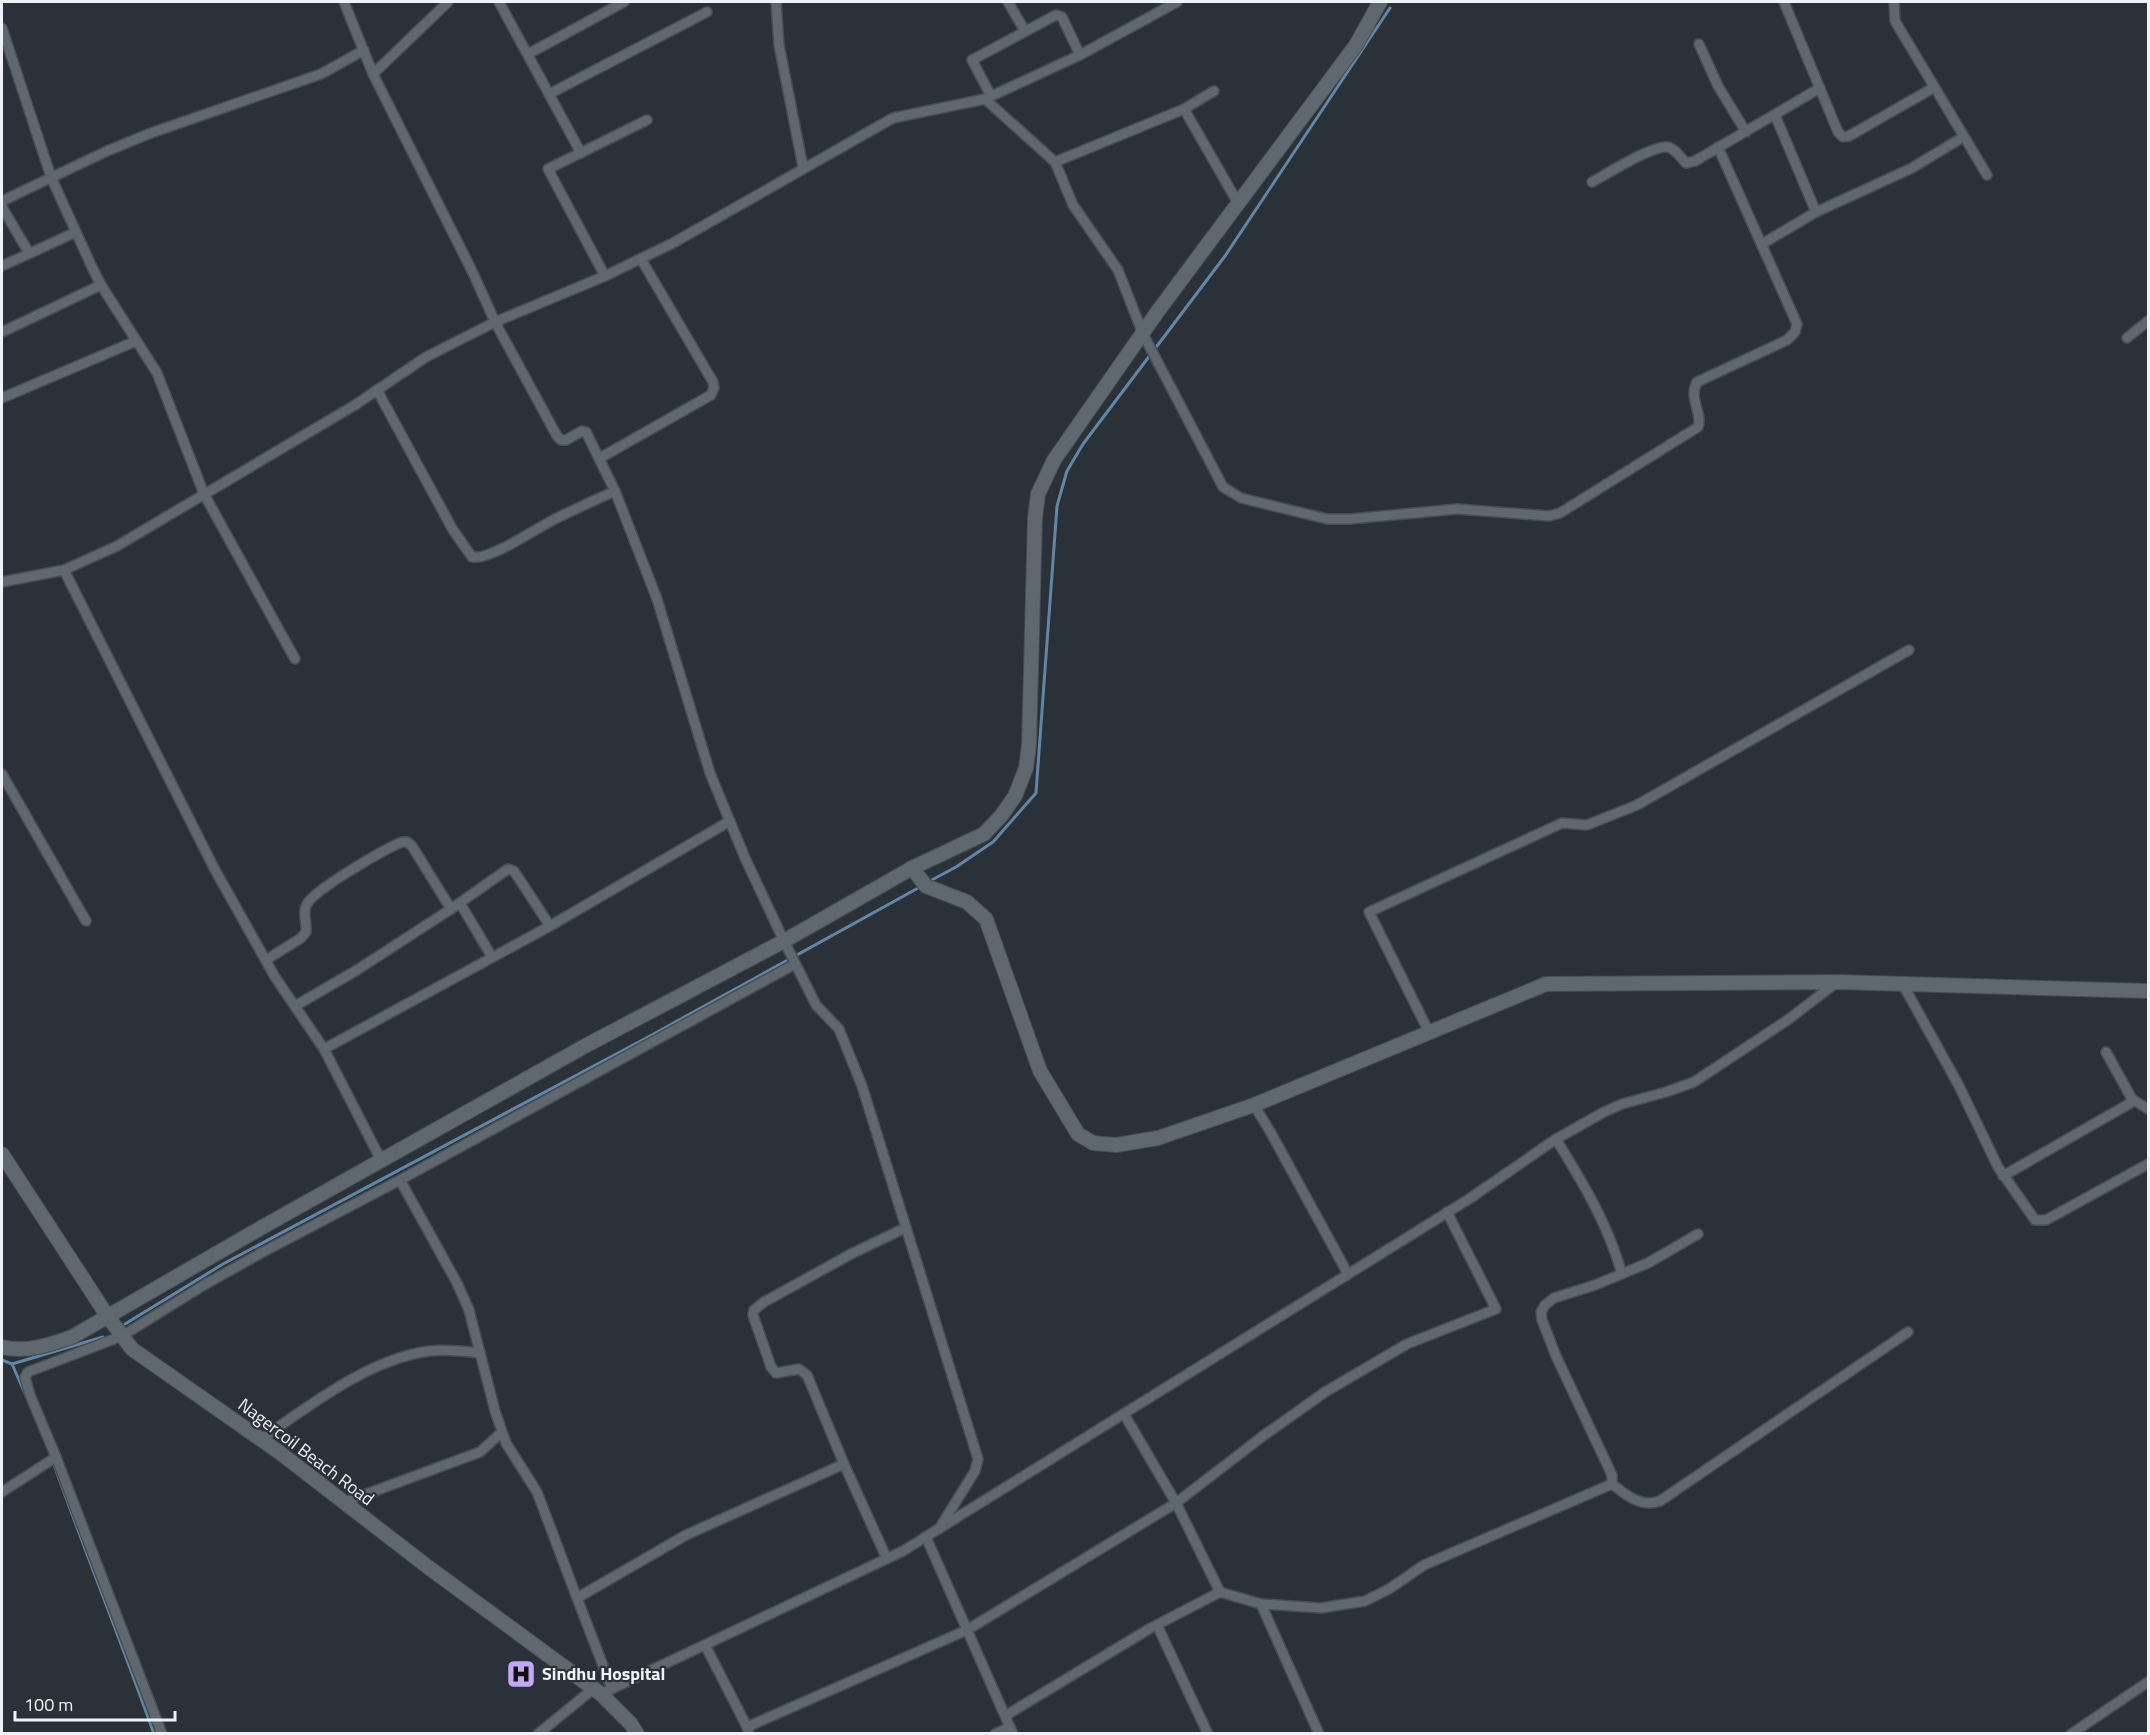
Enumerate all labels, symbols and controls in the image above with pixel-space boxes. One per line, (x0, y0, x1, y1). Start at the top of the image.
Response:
street label: Nagercoil Beach Road (232, 1391, 380, 1512)
hospital icon: Sindhu Hospital (505, 1658, 537, 1690)
place label: Sindhu Hospital (542, 1660, 665, 1687)
scale bar (15, 1684, 176, 1722)
text: 100 m (24, 1691, 73, 1718)

